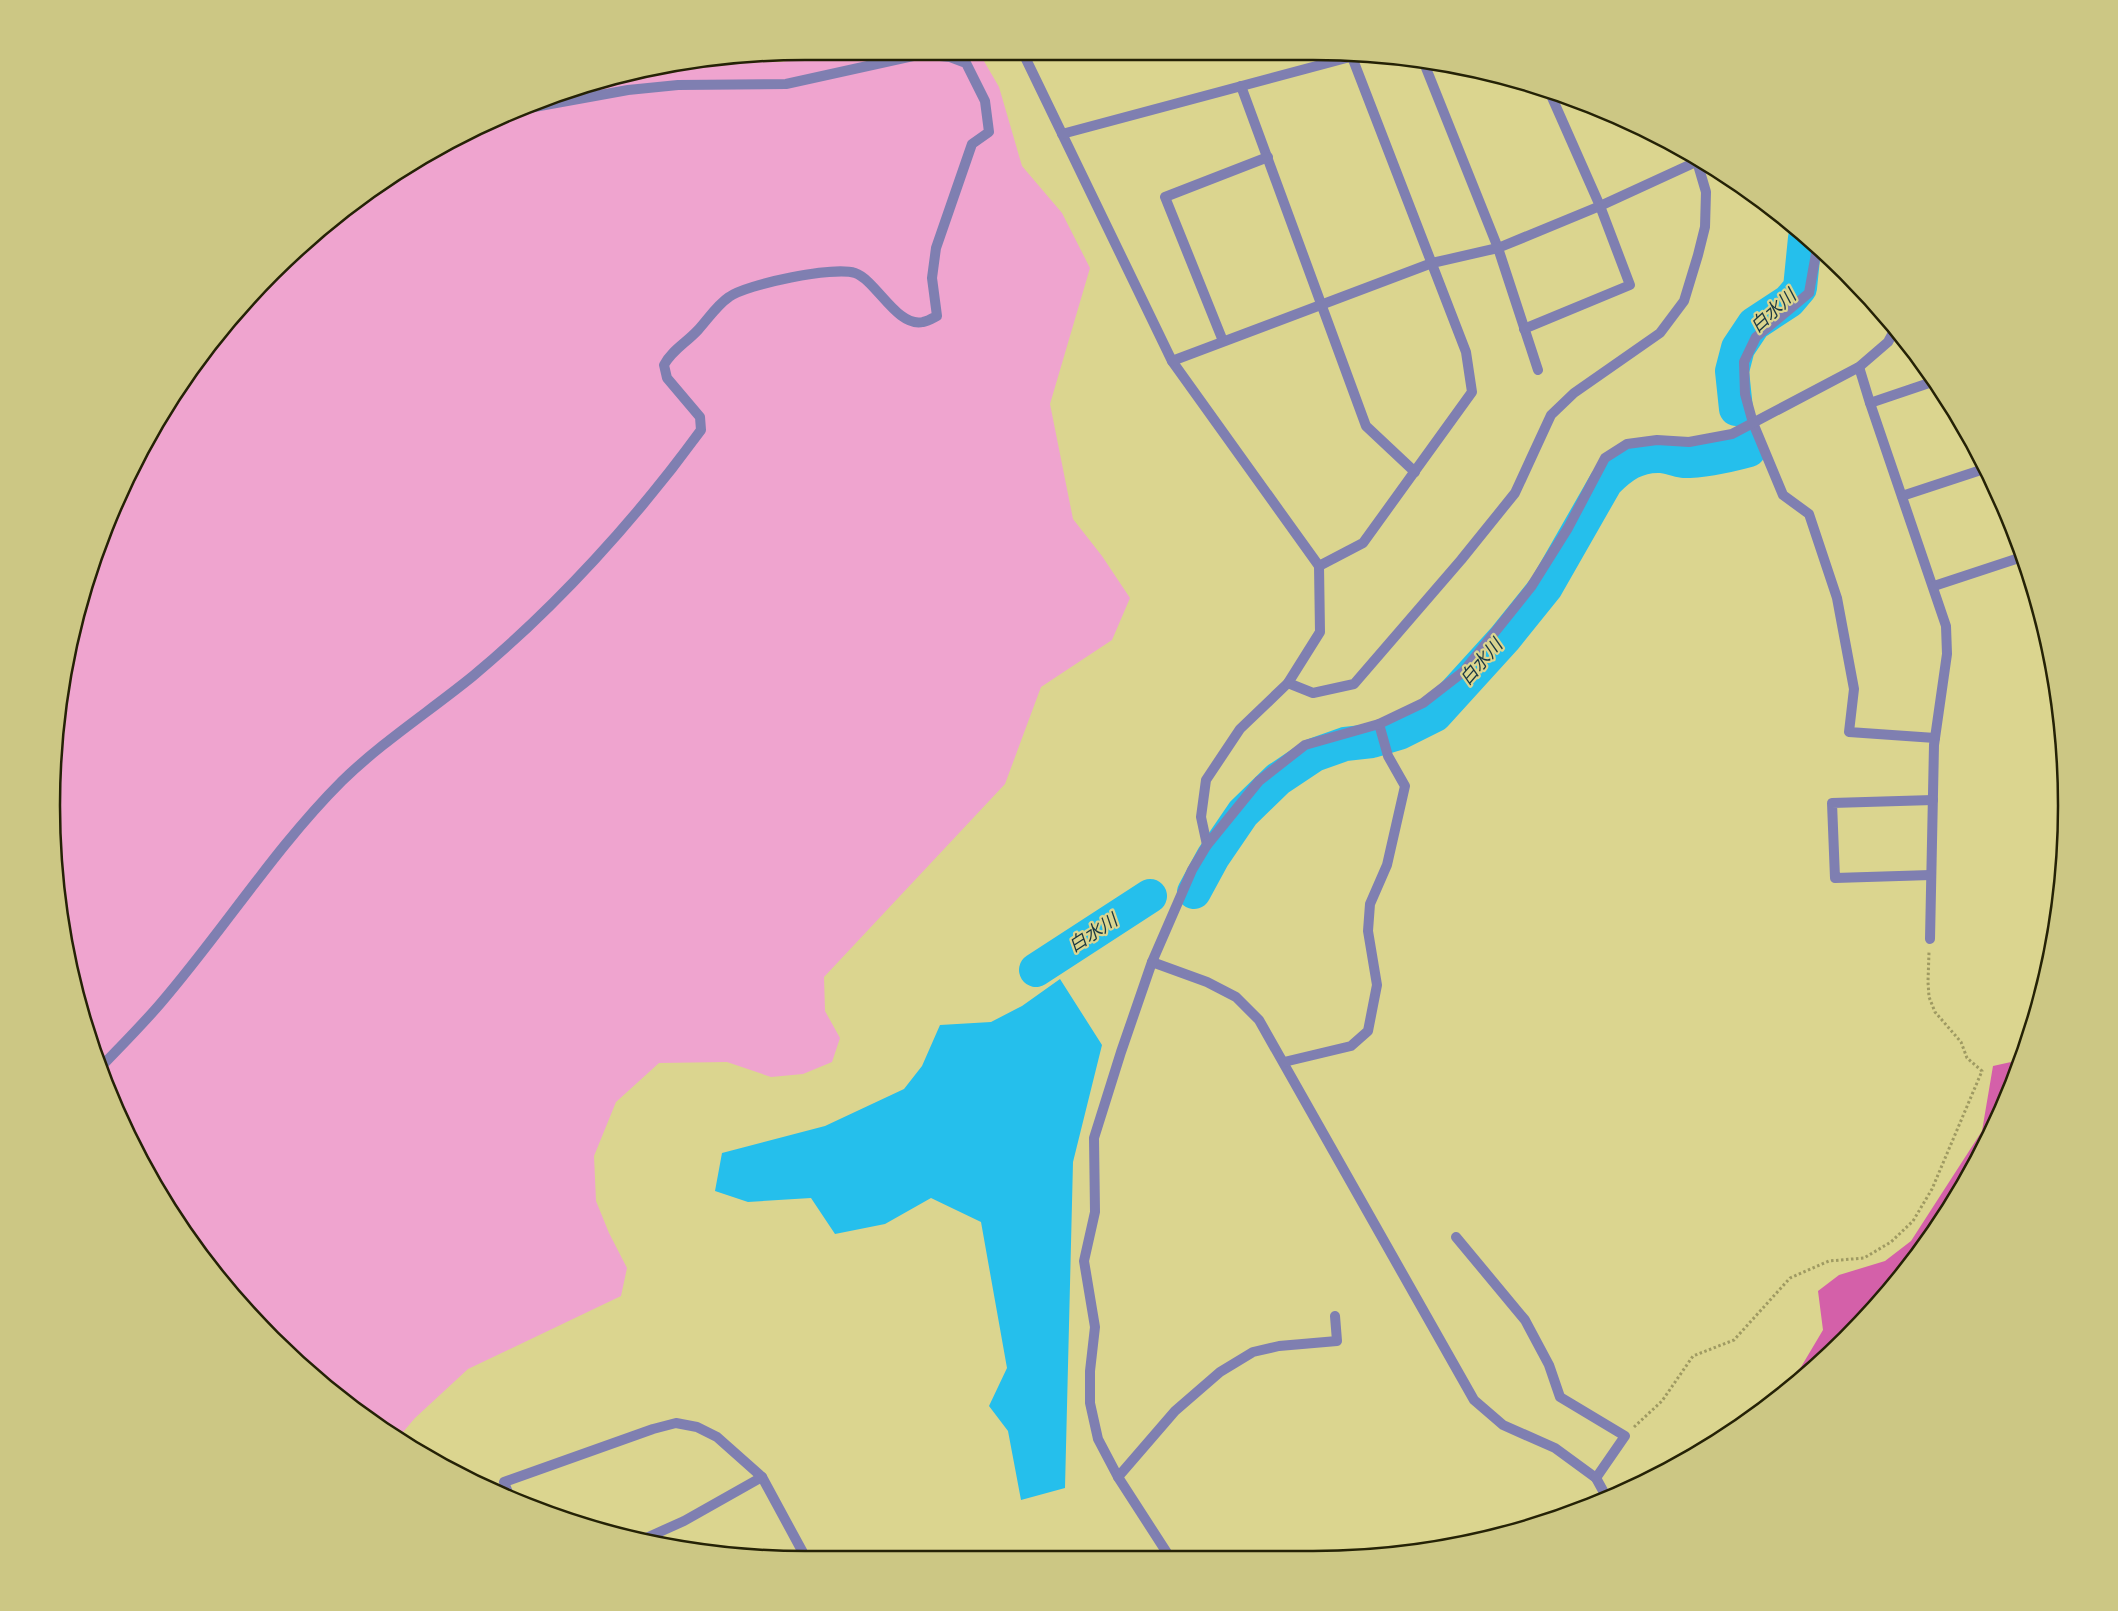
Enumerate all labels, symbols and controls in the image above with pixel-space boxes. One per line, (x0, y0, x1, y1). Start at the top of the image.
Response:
water label: 白水川 (1746, 284, 1801, 336)
water label: 白水川 (1456, 634, 1508, 689)
water label: 白水川 (1065, 909, 1123, 956)

